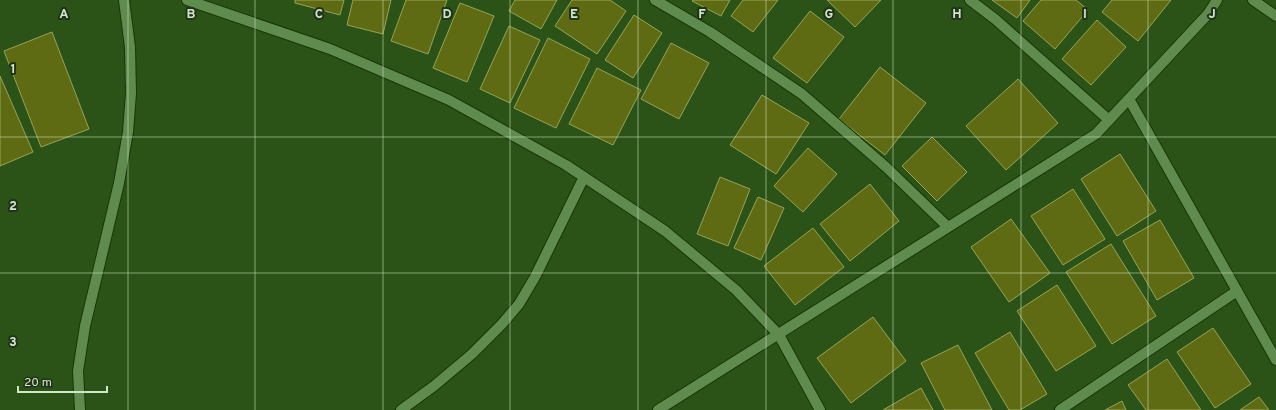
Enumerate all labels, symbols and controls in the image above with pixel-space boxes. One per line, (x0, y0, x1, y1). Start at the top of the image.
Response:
text: A (59, 7, 69, 23)
text: B (187, 7, 196, 23)
text: C (315, 7, 323, 23)
text: D (442, 7, 452, 23)
text: E (570, 7, 578, 23)
text: F (698, 7, 706, 23)
text: G (825, 7, 834, 23)
text: H (952, 7, 962, 23)
text: I (1083, 7, 1087, 23)
text: J (1208, 7, 1216, 23)
text: 1 (10, 62, 16, 78)
text: 2 (9, 199, 17, 215)
text: 3 (9, 335, 17, 351)
scale bar (18, 368, 107, 394)
text: 20 m (24, 375, 52, 391)

